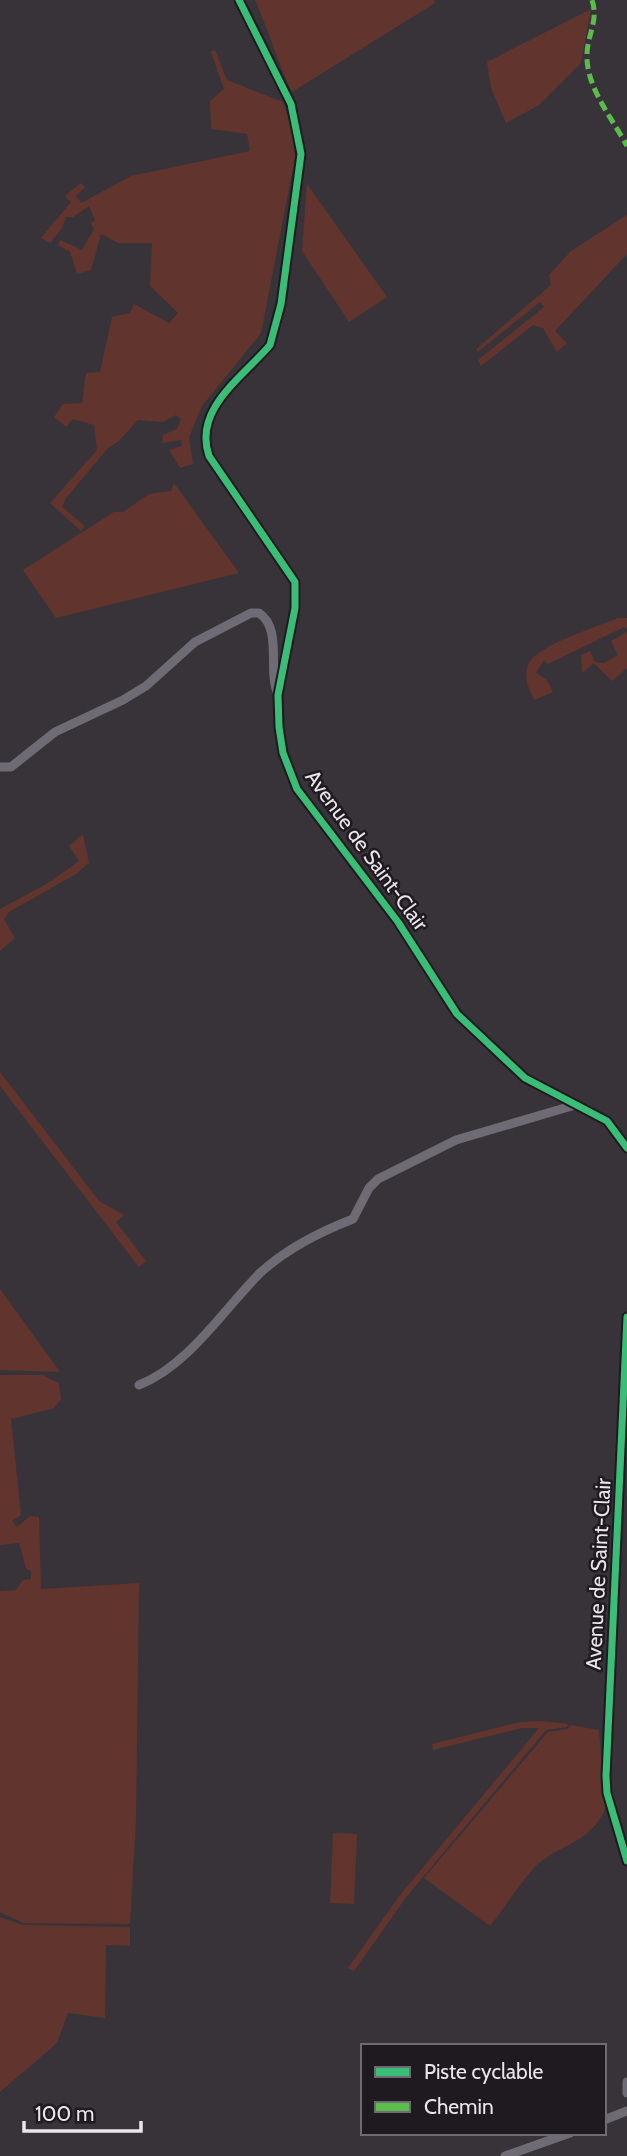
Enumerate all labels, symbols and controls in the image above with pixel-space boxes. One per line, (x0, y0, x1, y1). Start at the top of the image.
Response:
street label: Avenue de Saint-Clair (301, 765, 434, 935)
street label: Avenue de Saint-Clair (580, 1477, 616, 1670)
legend (361, 2044, 606, 2135)
text: Piste cyclable (424, 2059, 544, 2084)
scale bar (24, 2090, 142, 2134)
text: Chemin (424, 2094, 494, 2119)
text: 100 m (35, 2101, 94, 2126)

